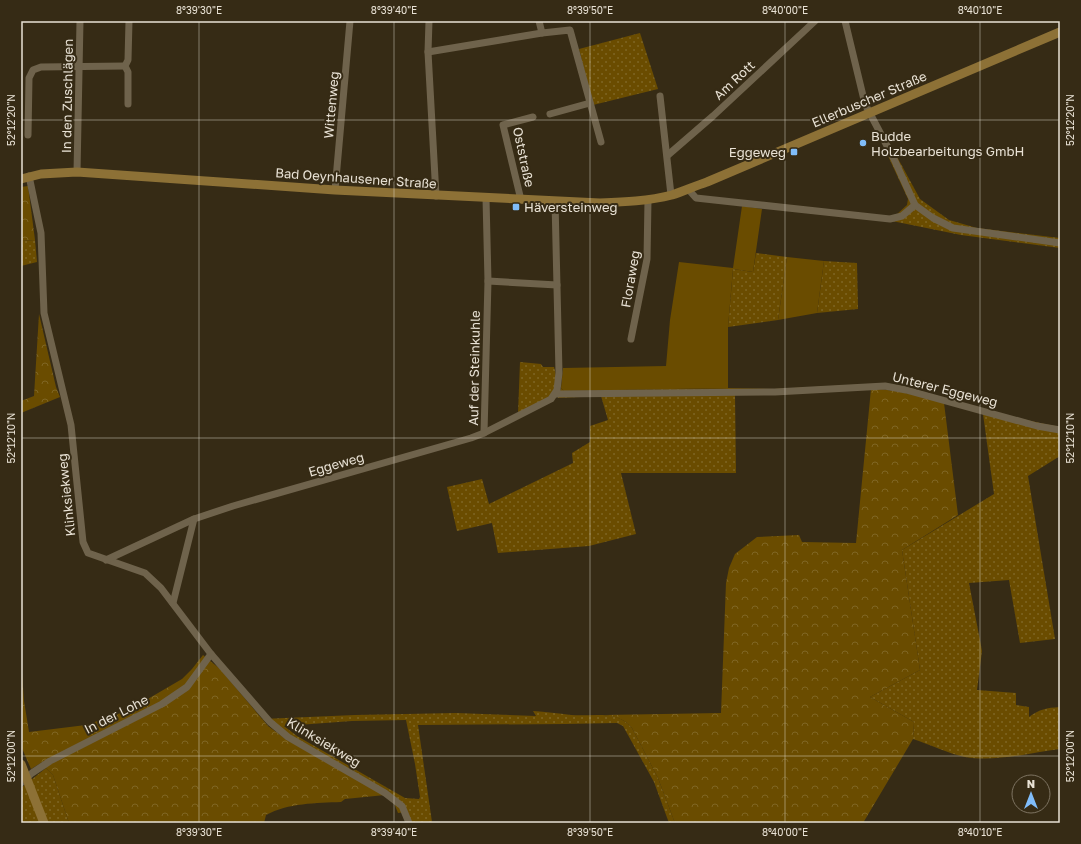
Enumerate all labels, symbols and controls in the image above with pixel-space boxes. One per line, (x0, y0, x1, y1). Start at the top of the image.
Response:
text: 8°39'30"E (176, 4, 222, 16)
text: 8°39'40"E (371, 4, 417, 16)
text: 8°39'50"E (567, 4, 613, 16)
text: 8°40'00"E (762, 4, 808, 16)
text: 8°40'10"E (958, 4, 1002, 16)
street label: In den Zuschlägen (58, 39, 76, 153)
street label: Am Rott (710, 57, 758, 103)
street label: Ellerbuscher Straße (809, 68, 929, 130)
street label: Wittenweg (320, 71, 342, 139)
text: 52°12'20"N (5, 94, 17, 146)
text: 52°12'20"N (1064, 94, 1076, 146)
street label: Oststraße (510, 125, 538, 189)
place label: Budde Holzbearbeitungs GmbH (871, 128, 1024, 159)
marker: Budde Holzbearbeitungs GmbH (858, 138, 868, 148)
place label: Eggeweg (729, 144, 786, 160)
marker: Eggeweg (789, 147, 799, 157)
street label: Bad Oeynhausener Straße (275, 164, 437, 192)
place label: Häversteinweg (524, 199, 618, 215)
marker: Häversteinweg (511, 202, 521, 212)
street label: Floraweg (617, 249, 643, 309)
street label: Auf der Steinkuhle (465, 310, 483, 426)
street label: Unterer Eggeweg (891, 368, 999, 410)
text: 52°12'10"N (5, 413, 17, 463)
text: 52°12'10"N (1064, 413, 1076, 463)
street label: Eggeweg (306, 448, 366, 480)
street label: Klinksiekweg (54, 453, 78, 537)
street label: In der Lohe (81, 691, 151, 737)
street label: Klinksiekweg (284, 714, 364, 770)
text: 52°12'00"N (5, 730, 17, 782)
text: 52°12'00"N (1064, 730, 1076, 782)
north arrow (1011, 774, 1051, 814)
text: N (1027, 777, 1035, 790)
text: 8°39'30"E (176, 826, 222, 838)
text: 8°39'40"E (371, 826, 417, 838)
text: 8°39'50"E (567, 826, 613, 838)
text: 8°40'00"E (762, 826, 808, 838)
text: 8°40'10"E (958, 826, 1002, 838)

